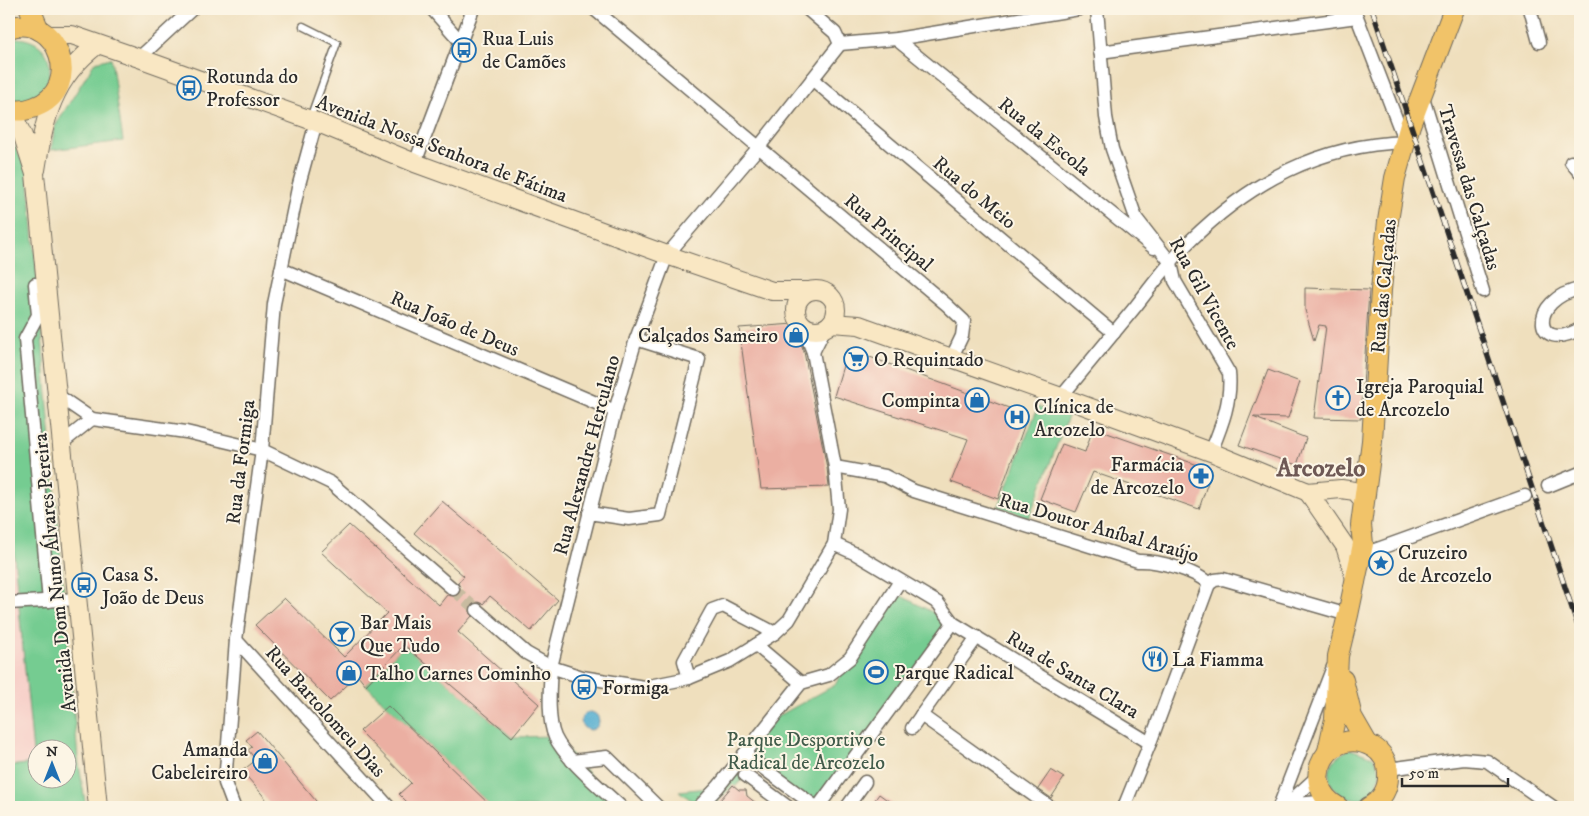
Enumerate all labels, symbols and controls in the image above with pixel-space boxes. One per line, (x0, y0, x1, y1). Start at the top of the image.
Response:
place label: Rua Luis de Camões (482, 27, 566, 75)
bus stop icon: Rua Luis de Camões (451, 37, 477, 63)
place label: Rotunda do Professor (206, 65, 298, 113)
bus stop icon: Rotunda do Professor (176, 75, 202, 101)
street label: Avenida Nossa Senhora de Fátima (312, 90, 571, 209)
street label: Rua da Escola (993, 92, 1096, 182)
street label: Travessa das Calçadas (1432, 102, 1506, 273)
street label: Rua do Meio (927, 151, 1021, 235)
street label: Rua Principal (838, 189, 938, 278)
street label: Rua das Calçadas (1366, 217, 1403, 355)
street label: Rua Gil Vicente (1163, 233, 1245, 354)
street label: Rua João de Deus (386, 286, 523, 363)
shop icon: Calçados Sameiro (783, 322, 809, 348)
place label: Calçados Sameiro (638, 324, 778, 349)
supermarket icon: O Requintado (843, 346, 869, 372)
place label: O Requintado (874, 348, 984, 373)
street label: Rua Alexandre Herculano (549, 352, 626, 558)
place label: Igreja Paroquial de Arcozelo (1356, 375, 1484, 423)
church icon: Igreja Paroquial de Arcozelo (1325, 385, 1351, 411)
shop icon: Compinta (964, 387, 990, 413)
place label: Compinta (882, 389, 961, 414)
place label: Clínica de Arcozelo (1034, 395, 1114, 443)
street label: Rua da Formiga (221, 398, 262, 526)
hospital icon: Clínica de Arcozelo (1004, 404, 1030, 430)
street label: Avenida Dom Nuno Álvares Pereira (27, 431, 83, 714)
place label: Farmácia de Arcozelo (1090, 453, 1185, 501)
district label: Arcozelo (1276, 453, 1365, 484)
pharmacy icon: Farmácia de Arcozelo (1188, 463, 1214, 489)
street label: Rua Doutor Aníbal Araújo (996, 488, 1202, 569)
place label: Cruzeiro de Arcozelo (1398, 541, 1492, 589)
place icon: Cruzeiro de Arcozelo (1368, 550, 1394, 576)
place label: Casa S. João de Deus (100, 563, 204, 611)
bus stop icon: Casa S. João de Deus (71, 572, 97, 598)
place label: Bar Mais Que Tudo (360, 611, 440, 659)
bar icon: Bar Mais Que Tudo (329, 621, 355, 647)
street label: Rua de Santa Clara (1001, 626, 1144, 725)
street label: Rua Bartolomeu Dias (259, 641, 391, 783)
restaurant icon: La Fiamma (1142, 646, 1168, 672)
place label: La Fiamma (1172, 648, 1264, 673)
sports icon: Parque Radical (863, 659, 889, 685)
shop icon: Talho Carnes Cominho (336, 660, 362, 686)
place label: Parque Radical (894, 661, 1014, 686)
place label: Talho Carnes Cominho (366, 662, 551, 687)
bus stop icon: Formiga (571, 674, 597, 700)
place label: Formiga (602, 676, 670, 701)
park label: Parque Desportivo e Radical de Arcozelo (726, 728, 886, 776)
north arrow (28, 738, 78, 788)
place label: Amanda Cabeleireiro (151, 738, 248, 786)
text: N (46, 743, 58, 761)
shop icon: Amanda Cabeleireiro (252, 748, 278, 774)
scale bar (1402, 756, 1508, 788)
text: 50 m (1409, 764, 1439, 783)

